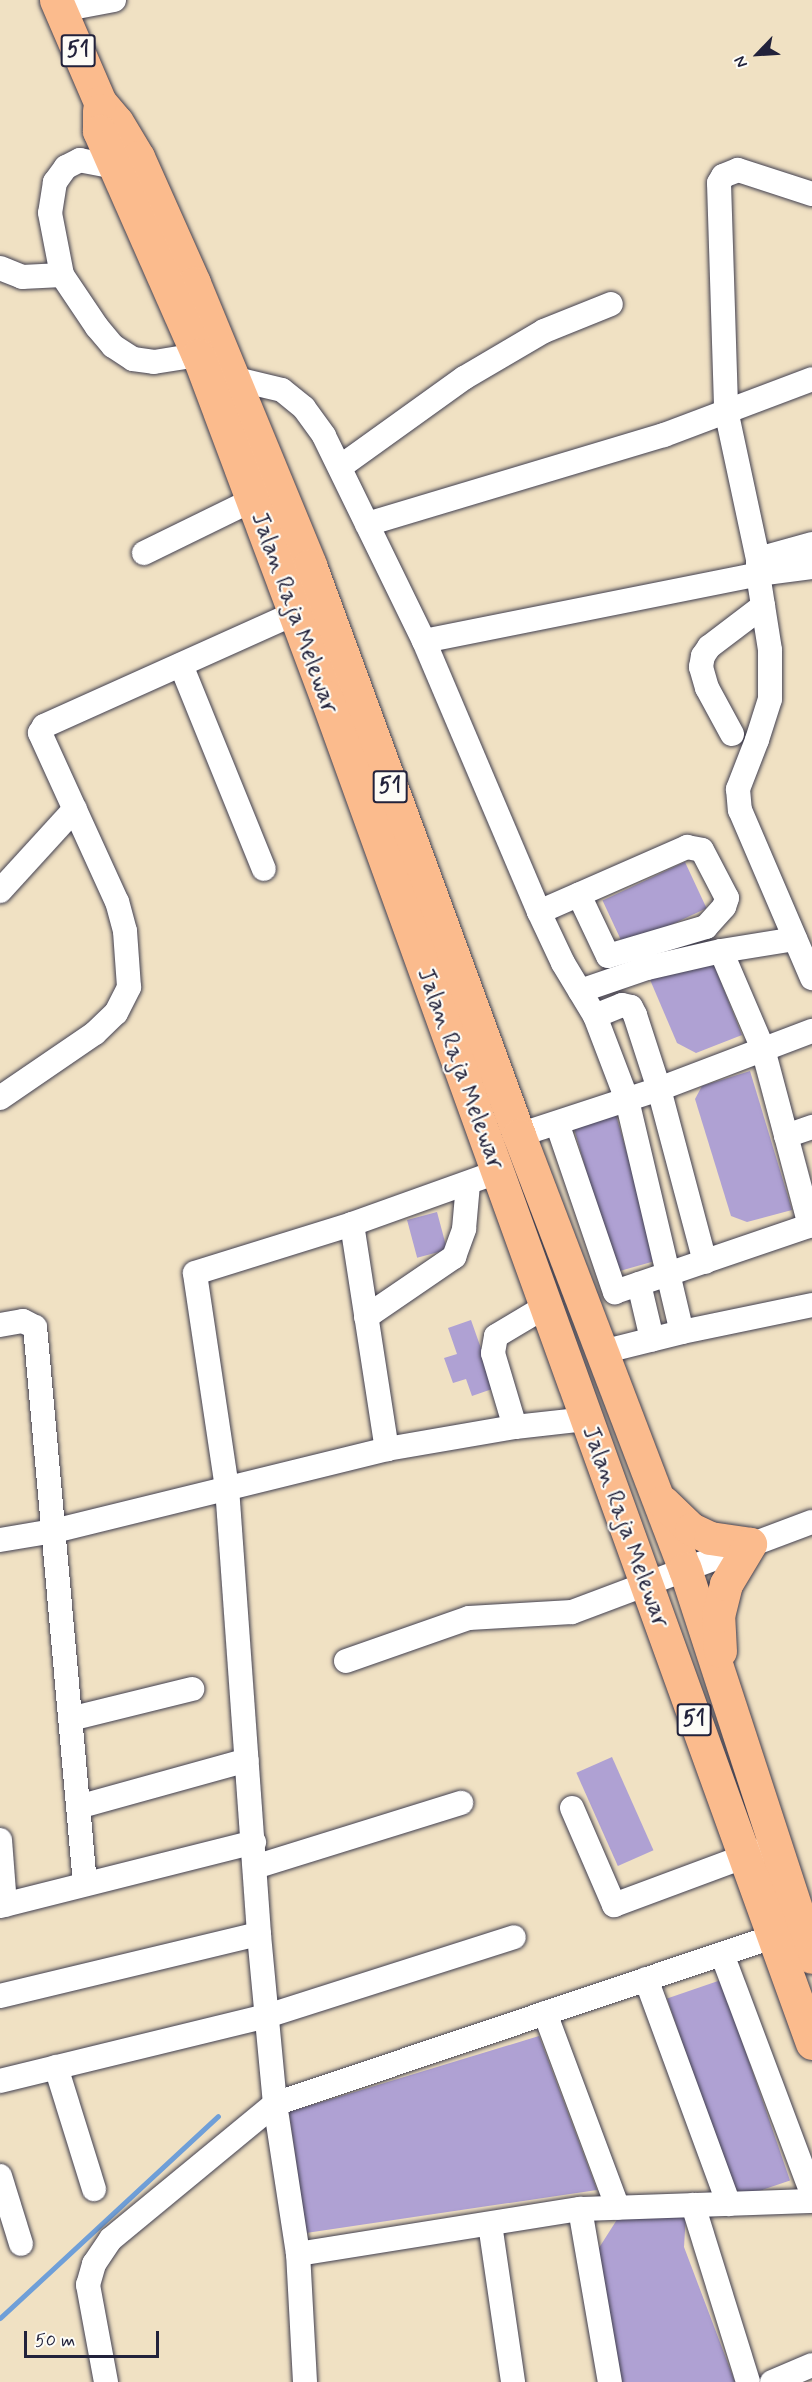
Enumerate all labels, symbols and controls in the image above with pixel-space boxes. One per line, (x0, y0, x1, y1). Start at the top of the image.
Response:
north arrow (728, 24, 788, 84)
road number: 51 (60, 32, 96, 70)
text: N (729, 53, 753, 71)
street label: Jalan Raja Melewar (243, 506, 345, 720)
road number: 51 (372, 768, 408, 806)
street label: Jalan Raja Melewar (409, 962, 511, 1176)
street label: Jalan Raja Melewar (574, 1420, 676, 1634)
road number: 51 (676, 1701, 712, 1739)
scale bar (27, 2319, 162, 2357)
text: 50 m (35, 2329, 75, 2353)

